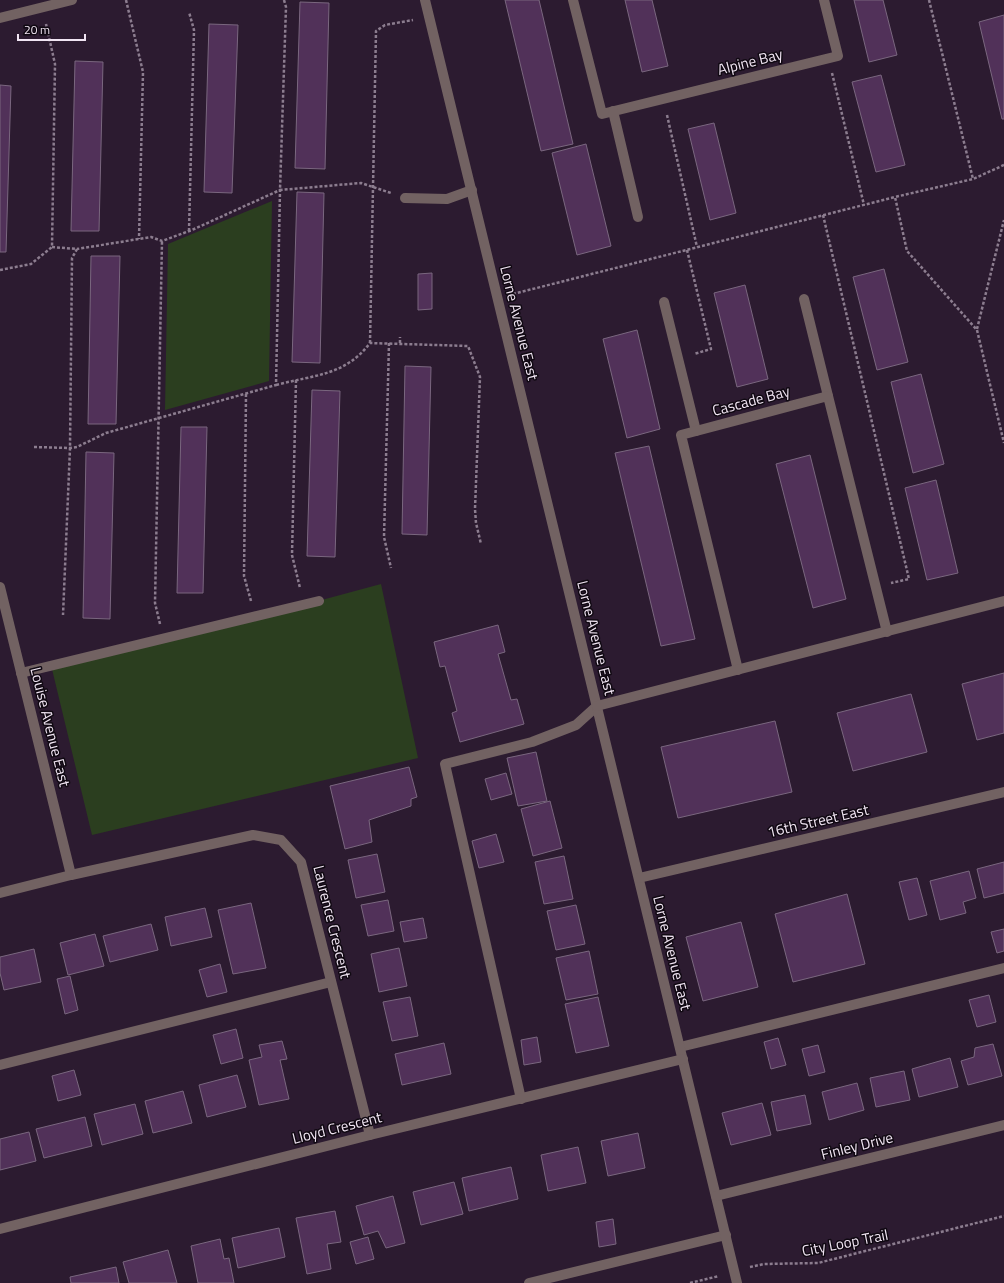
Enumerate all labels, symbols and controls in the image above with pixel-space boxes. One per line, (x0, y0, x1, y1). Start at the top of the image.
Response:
scale bar (18, 16, 85, 42)
text: 20 m (24, 20, 50, 39)
street label: Alpine Bay (715, 42, 785, 81)
street label: Lorne Avenue East (494, 263, 545, 383)
street label: Cascade Bay (710, 379, 792, 422)
street label: Lorne Avenue East (571, 578, 622, 698)
street label: Louise Avenue East (25, 665, 77, 790)
street label: 16th Street East (765, 798, 872, 843)
street label: Laurence Crescent (307, 863, 358, 981)
street label: Lorne Avenue East (647, 893, 698, 1013)
street label: Lloyd Crescent (290, 1105, 385, 1150)
street label: Finley Drive (818, 1125, 895, 1166)
street label: City Loop Trail (800, 1223, 890, 1262)

